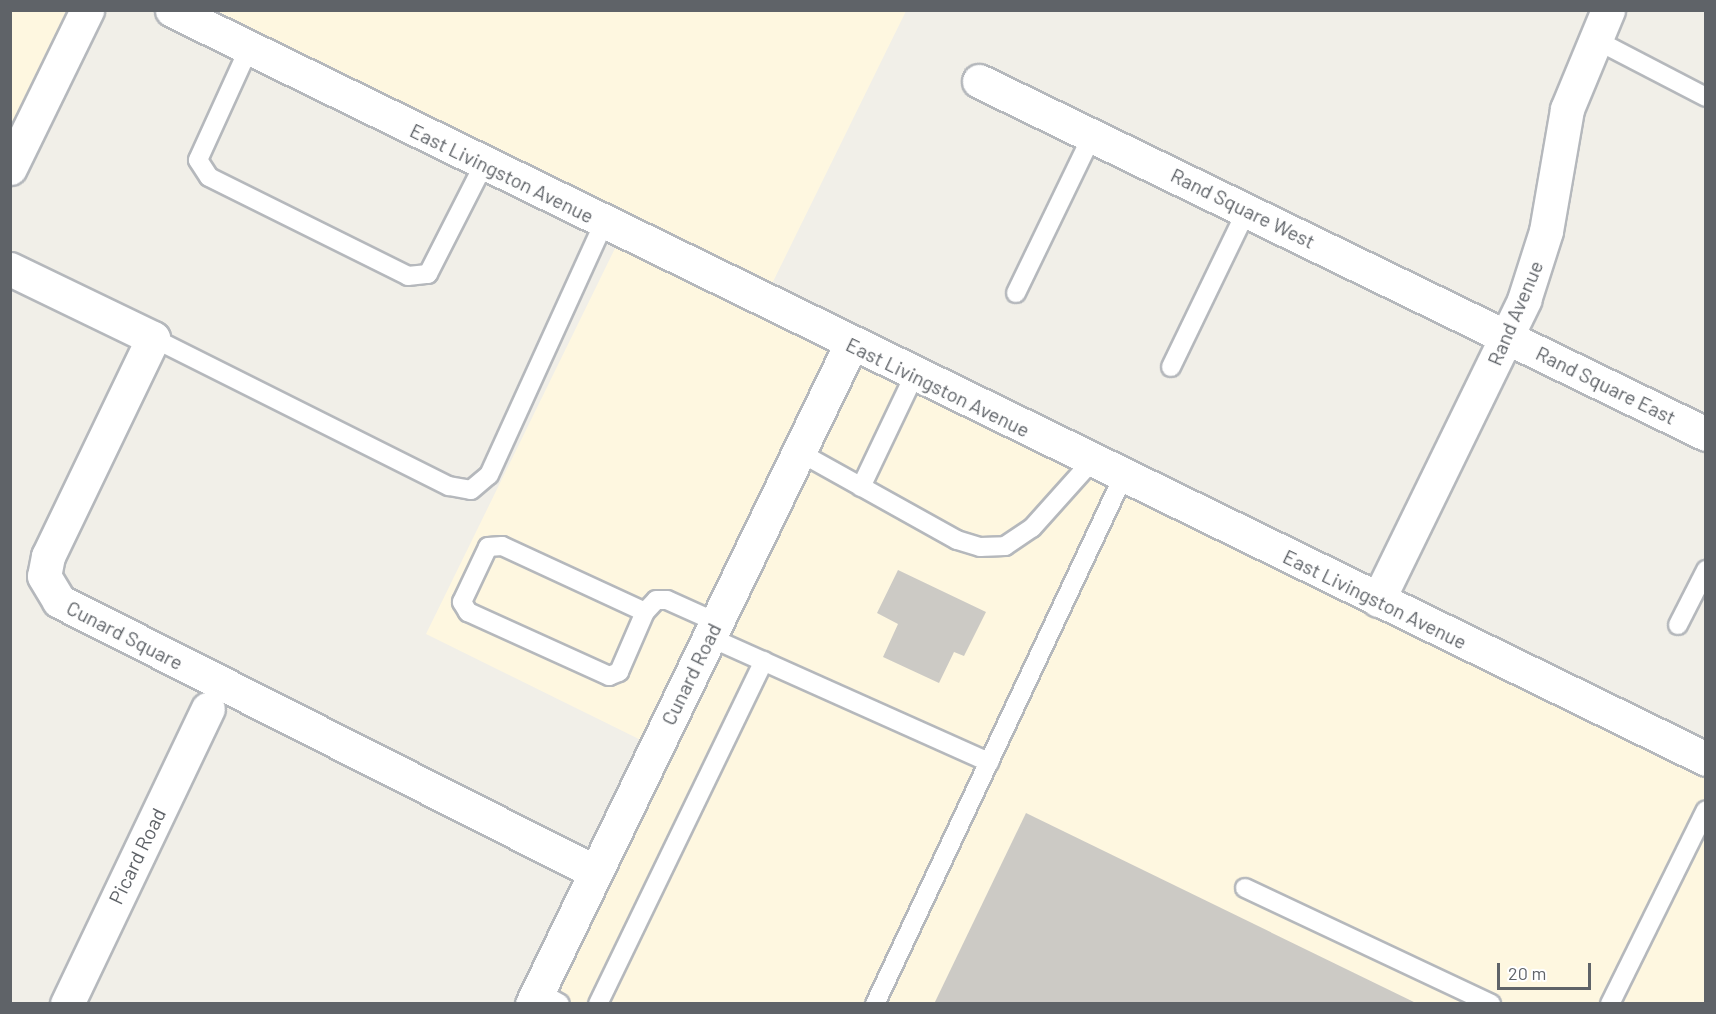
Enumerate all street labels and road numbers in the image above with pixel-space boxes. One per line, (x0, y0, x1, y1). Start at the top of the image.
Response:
street label: East Livingston Avenue (406, 118, 598, 228)
street label: Rand Square West (1167, 163, 1319, 253)
street label: Rand Avenue (1482, 257, 1548, 369)
street label: East Livingston Avenue (842, 332, 1034, 442)
street label: Rand Square East (1532, 341, 1680, 429)
street label: East Livingston Avenue (1279, 544, 1471, 654)
street label: Cunard Square (63, 595, 187, 675)
street label: Cunard Road (656, 619, 726, 729)
street label: Picard Road (103, 804, 171, 908)

